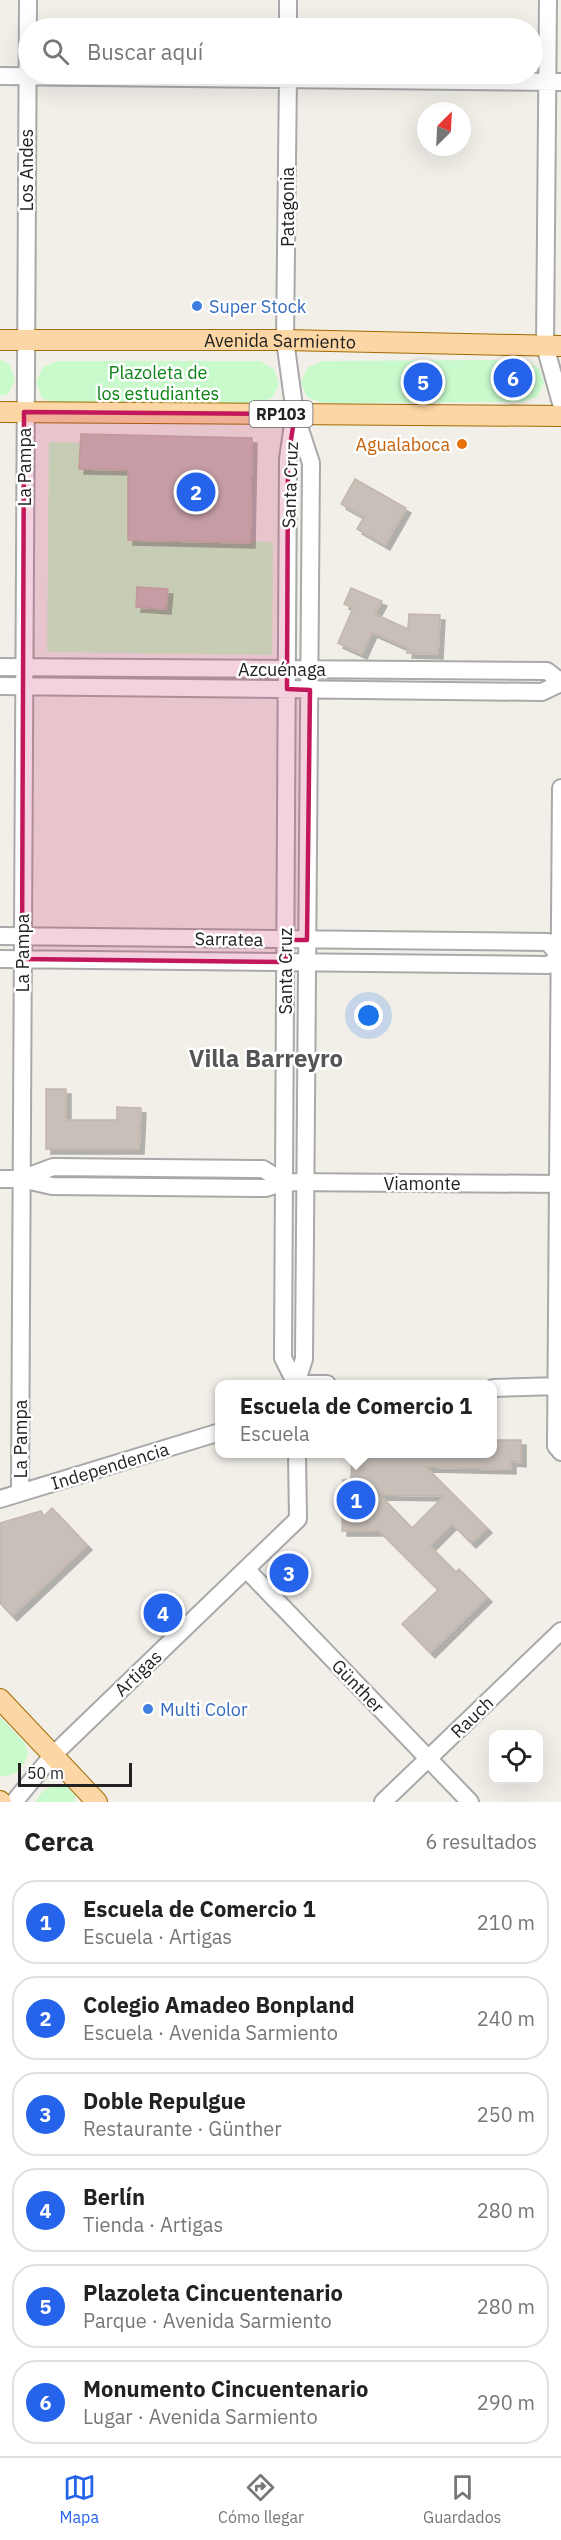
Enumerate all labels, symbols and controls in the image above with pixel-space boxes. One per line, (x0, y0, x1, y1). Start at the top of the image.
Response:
search box (18, 18, 543, 84)
icon: search (39, 35, 72, 68)
text: Buscar aquí (87, 37, 203, 66)
north arrow (417, 102, 471, 156)
street label: Los Andes (15, 129, 38, 211)
street label: Patagonia (276, 167, 299, 247)
place label: Super Stock (209, 295, 307, 318)
marker: Super Stock (190, 299, 204, 313)
street label: Avenida Sarmiento (204, 328, 356, 353)
pin: 6 (494, 356, 532, 400)
pin: 5 (404, 360, 442, 404)
park label: Plazoleta de los estudiantes (97, 361, 219, 405)
road number: RP103 (250, 401, 312, 427)
street label: La Pampa (13, 427, 36, 506)
place label: Agualaboca (356, 433, 450, 456)
marker: Agualaboca (455, 437, 469, 451)
street label: Santa Cruz (277, 441, 303, 529)
pin: 2 (176, 470, 216, 514)
street label: Azcuénaga (238, 658, 326, 681)
street label: La Pampa (11, 913, 34, 992)
street label: Sarratea (195, 927, 264, 951)
street label: Santa Cruz (274, 928, 297, 1014)
your location (354, 1001, 383, 1030)
district label: Villa Barreyro (189, 1042, 343, 1074)
street label: Viamonte (383, 1172, 461, 1195)
popup (215, 1380, 497, 1458)
text: Escuela de Comercio 1 (240, 1391, 472, 1420)
street label: La Pampa (9, 1399, 32, 1478)
text: Escuela (240, 1420, 310, 1447)
street label: Independencia (48, 1437, 172, 1495)
pin: 1 (336, 1478, 376, 1522)
pin: 3 (270, 1550, 308, 1596)
pin: 4 (144, 1590, 182, 1636)
street label: Artigas (110, 1645, 166, 1701)
street label: Günther (327, 1654, 389, 1718)
street label: Rauch (446, 1691, 498, 1743)
place label: Multi Color (160, 1698, 248, 1721)
marker: Multi Color (141, 1702, 155, 1716)
map controls (489, 1730, 543, 1784)
button: locate (489, 1730, 543, 1784)
scale bar (18, 1760, 132, 1788)
text: 50 m (27, 1763, 64, 1783)
text: Cerca (24, 1824, 94, 1858)
text: 6 resultados (425, 1828, 537, 1855)
text: Escuela de Comercio 1 (83, 1894, 316, 1923)
text: 1 (40, 1909, 52, 1936)
text: 210 m (477, 1909, 535, 1936)
text: Escuela · Artigas (83, 1923, 232, 1950)
text: Colegio Amadeo Bonpland (83, 1990, 355, 2019)
text: 2 (40, 2005, 52, 2032)
text: 240 m (477, 2005, 535, 2032)
text: Escuela · Avenida Sarmiento (83, 2019, 338, 2046)
text: Doble Repulgue (83, 2086, 246, 2115)
text: 3 (40, 2101, 52, 2128)
text: 250 m (477, 2101, 535, 2128)
text: Restaurante · Günther (83, 2115, 282, 2142)
text: Berlín (83, 2182, 145, 2211)
text: 4 (40, 2197, 52, 2224)
text: 280 m (477, 2197, 535, 2224)
text: Tienda · Artigas (83, 2211, 223, 2238)
text: Plazoleta Cincuentenario (83, 2278, 343, 2307)
text: 5 (40, 2293, 52, 2320)
text: 280 m (477, 2293, 535, 2320)
text: Parque · Avenida Sarmiento (83, 2307, 332, 2334)
text: Monumento Cincuentenario (83, 2374, 368, 2403)
text: 6 (40, 2389, 52, 2416)
text: 290 m (477, 2389, 535, 2416)
text: Lugar · Avenida Sarmiento (83, 2403, 318, 2430)
tab: Mapa (60, 2471, 99, 2527)
tab: Cómo llegar (218, 2471, 304, 2527)
tab: Guardados (423, 2471, 501, 2527)

